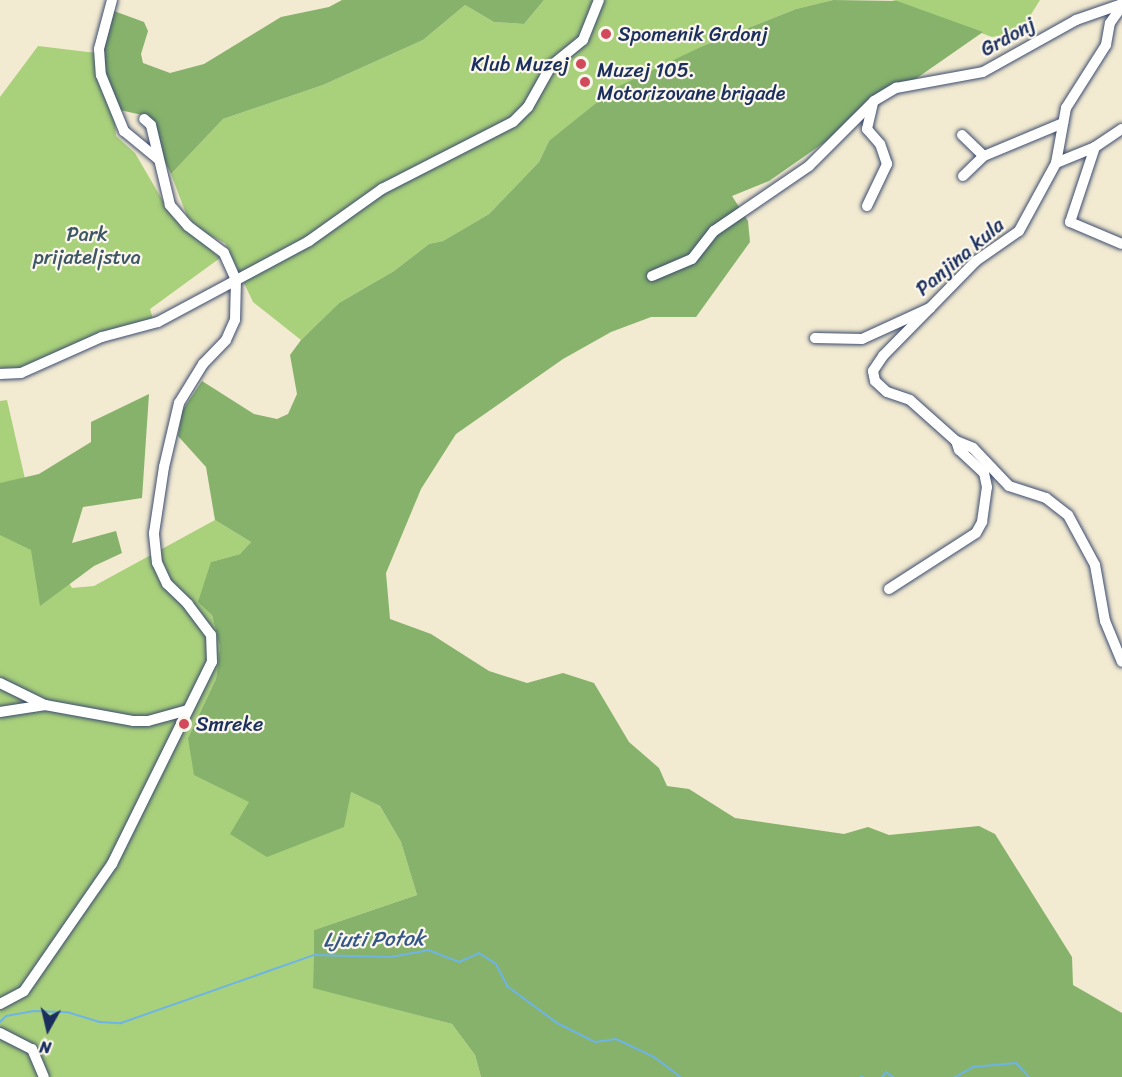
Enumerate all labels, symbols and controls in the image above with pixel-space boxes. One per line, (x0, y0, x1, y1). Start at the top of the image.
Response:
street label: Grdonj (977, 12, 1039, 62)
place label: Spomenik Grdonj (618, 22, 768, 46)
marker: Spomenik Grdonj (599, 27, 613, 41)
place label: Klub Muzej (471, 52, 569, 76)
marker: Klub Muzej (574, 57, 588, 71)
place label: Muzej 105. Motorizovane brigade (597, 58, 786, 105)
marker: Muzej 105. Motorizovane brigade (578, 75, 592, 89)
street label: Panjina kula (911, 213, 1009, 301)
park label: Park prijateljstva (33, 222, 141, 269)
place label: Smreke (196, 712, 263, 736)
marker: Smreke (177, 717, 191, 731)
water label: Ljuti Potok (322, 926, 426, 952)
north arrow (18, 999, 78, 1059)
text: N (38, 1032, 53, 1062)

